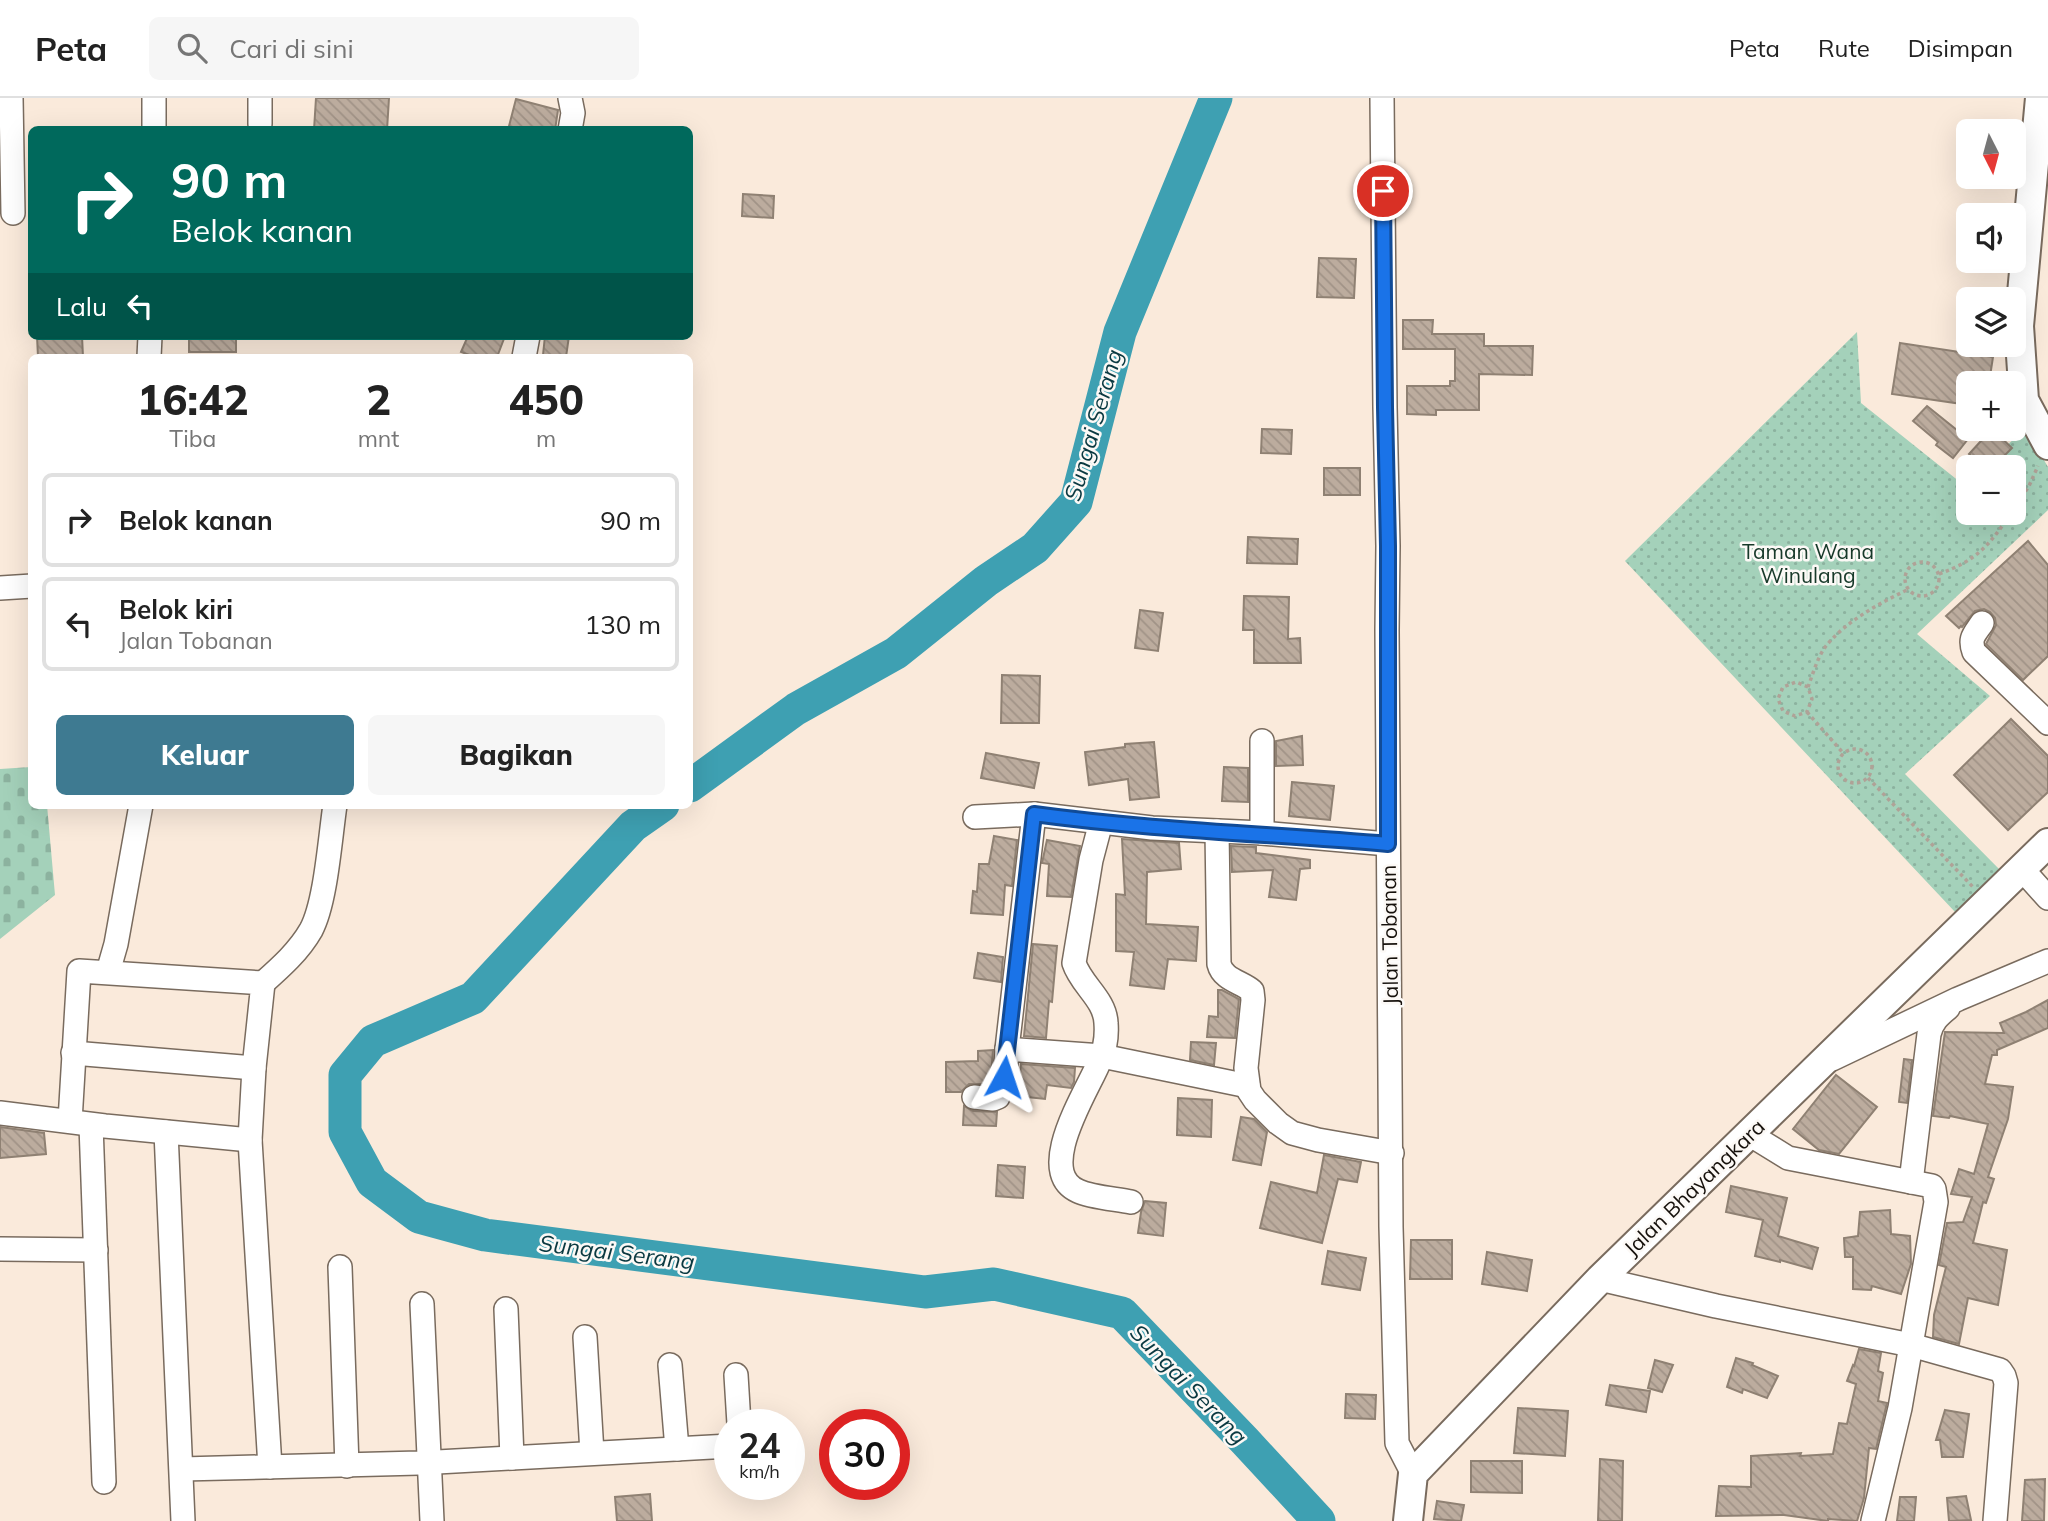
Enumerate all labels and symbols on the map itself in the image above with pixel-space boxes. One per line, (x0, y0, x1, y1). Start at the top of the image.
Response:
north arrow (1956, 119, 2026, 189)
pin (1353, 161, 1413, 221)
water label: Sungai Serang (1057, 346, 1129, 504)
park label: Taman Wana Winulang (1742, 538, 1874, 588)
street label: Jalan Tobanan (1375, 865, 1403, 1005)
position arrow (967, 1040, 1041, 1114)
street label: Jalan Bhayangkara (1618, 1113, 1770, 1261)
water label: Sungai Serang (538, 1228, 697, 1276)
water label: Sungai Serang (1124, 1318, 1254, 1450)
speed limit sign: 30 (819, 1409, 910, 1500)

